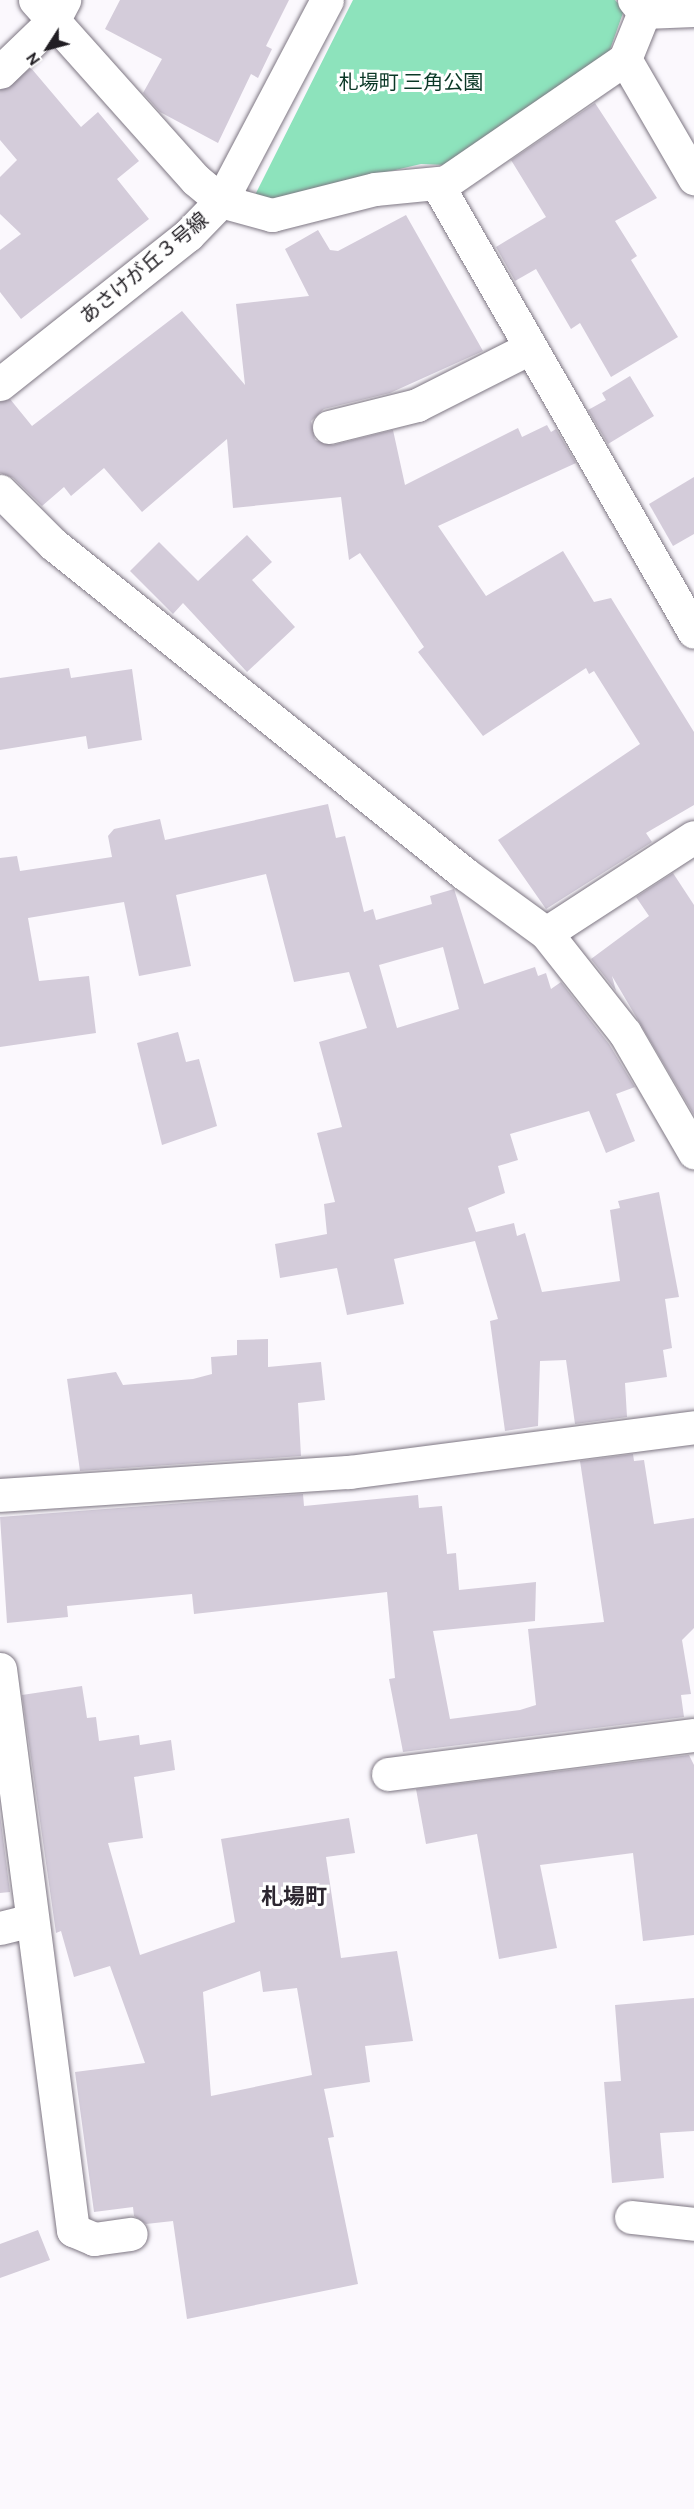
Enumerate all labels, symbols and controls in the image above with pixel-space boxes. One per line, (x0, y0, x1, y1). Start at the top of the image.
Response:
north arrow (18, 18, 78, 78)
text: N (22, 49, 44, 69)
park label: 札場町 三角公園 (339, 70, 483, 94)
street label: あさけが丘３号線 (75, 207, 213, 329)
district label: 札場町 (261, 1884, 327, 1910)

